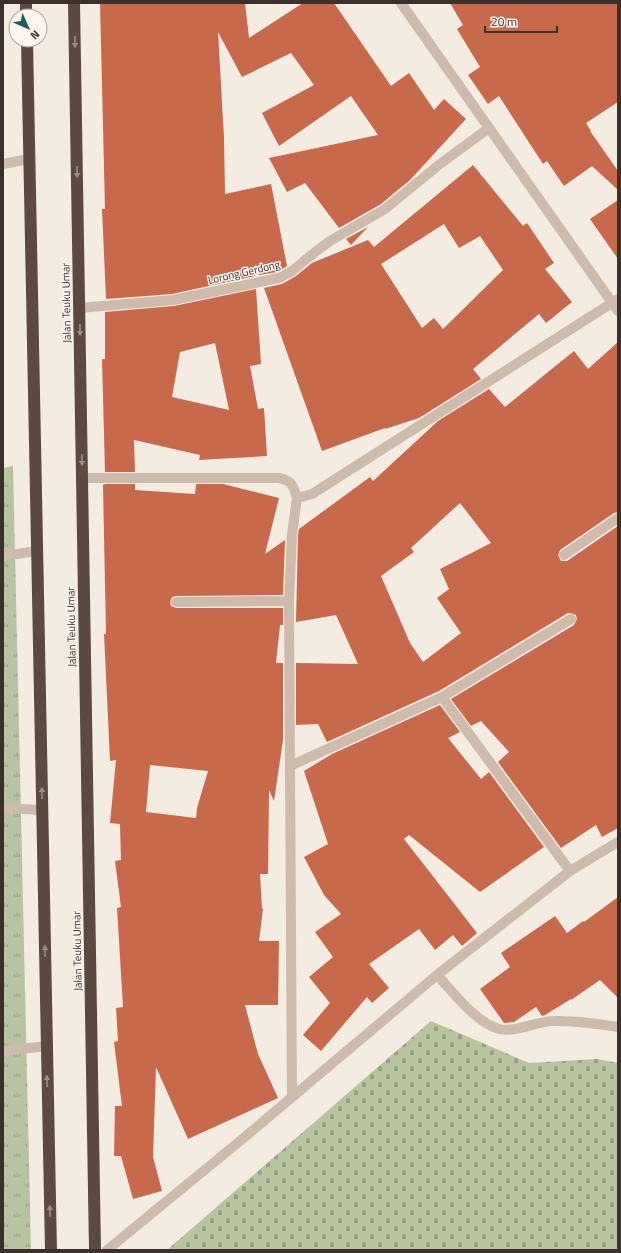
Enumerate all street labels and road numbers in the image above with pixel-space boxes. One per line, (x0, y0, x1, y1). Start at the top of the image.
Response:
street label: Lorong Gerdong (206, 256, 282, 288)
street label: Jalan Teuku Umar (57, 262, 75, 343)
street label: Jalan Teuku Umar (62, 586, 80, 667)
street label: Jalan Teuku Umar (68, 910, 86, 991)

